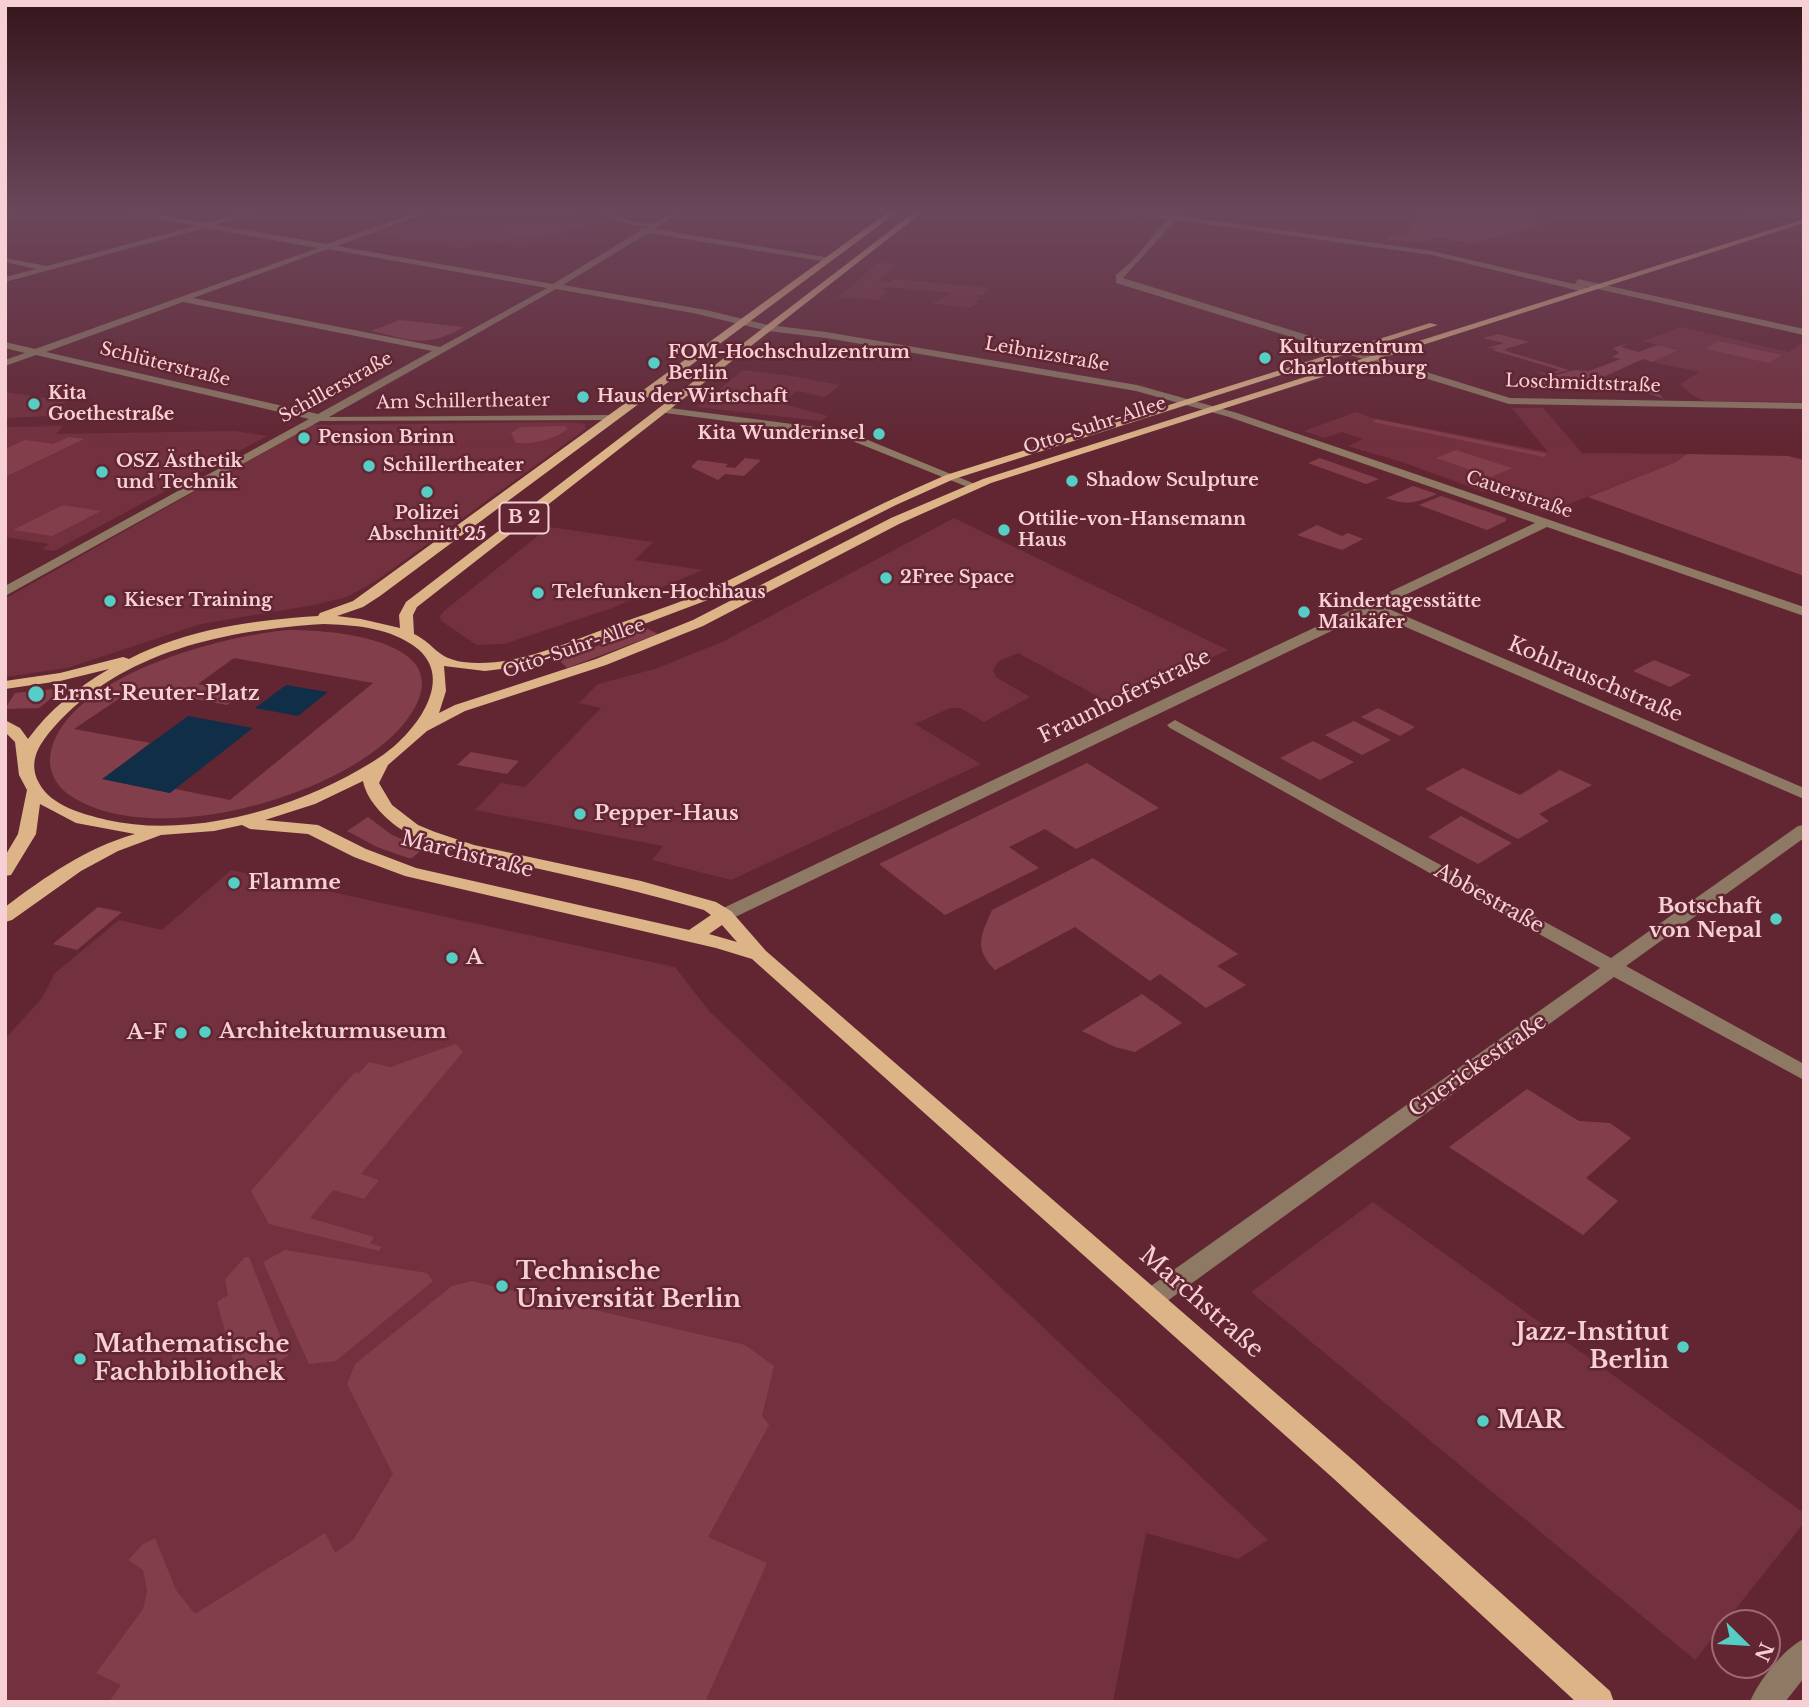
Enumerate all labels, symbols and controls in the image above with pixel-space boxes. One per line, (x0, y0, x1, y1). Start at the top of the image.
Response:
street label: Leibnizstraße (983, 333, 1111, 377)
place label: Kulturzentrum Charlottenburg (1279, 337, 1426, 380)
street label: Schlüterstraße (98, 338, 232, 392)
place label: FOM-Hochschulzentrum Berlin (668, 342, 910, 384)
street label: Schillerstraße (275, 348, 397, 428)
marker: Kulturzentrum Charlottenburg (1257, 350, 1273, 366)
marker: FOM-Hochschulzentrum Berlin (646, 355, 662, 371)
street label: Loschmidtstraße (1505, 370, 1661, 398)
place label: Kita Goethestraße (48, 383, 174, 426)
place label: Haus der Wirtschaft (597, 386, 788, 408)
marker: Haus der Wirtschaft (575, 389, 591, 405)
street label: Am Schillertheater (376, 390, 550, 414)
street label: Otto-Suhr-Allee (1021, 393, 1169, 459)
marker: Kita Goethestraße (26, 396, 42, 412)
place label: Kita Wunderinsel (698, 423, 865, 445)
marker: Kita Wunderinsel (871, 426, 887, 442)
place label: Pension Brinn (318, 427, 455, 449)
marker: Pension Brinn (296, 430, 312, 446)
place label: OSZ Ästhetik und Technik (116, 451, 243, 494)
place label: Schillertheater (383, 455, 524, 477)
marker: Schillertheater (361, 458, 377, 474)
marker: OSZ Ästhetik und Technik (94, 464, 110, 480)
street label: Cauerstraße (1463, 467, 1575, 523)
place label: Shadow Sculpture (1086, 470, 1259, 492)
marker: Shadow Sculpture (1064, 473, 1080, 489)
marker: Polizei Abschnitt 25 (419, 484, 435, 500)
place label: Polizei Abschnitt 25 (368, 503, 486, 546)
road number: B 2 (500, 503, 548, 534)
place label: Ottilie-von-Hansemann Haus (1018, 509, 1246, 552)
marker: Ottilie-von-Hansemann Haus (996, 522, 1012, 538)
place label: 2Free Space (900, 567, 1014, 589)
marker: 2Free Space (878, 570, 894, 586)
place label: Telefunken-Hochhaus (552, 582, 766, 604)
marker: Telefunken-Hochhaus (530, 585, 546, 601)
place label: Kieser Training (124, 590, 272, 612)
place label: Kindertagesstätte Maikäfer (1318, 591, 1481, 634)
marker: Kieser Training (102, 593, 118, 609)
marker: Kindertagesstätte Maikäfer (1296, 604, 1312, 620)
street label: Otto-Suhr-Allee (500, 615, 648, 683)
street label: Kohlrauschstraße (1504, 632, 1686, 728)
street label: Fraunhoferstraße (1035, 644, 1215, 750)
place label: Ernst-Reuter-Platz (52, 681, 260, 707)
marker: Ernst-Reuter-Platz (26, 684, 46, 704)
place label: Pepper-Haus (594, 801, 739, 827)
marker: Pepper-Haus (572, 806, 588, 822)
street label: Marchstraße (398, 826, 536, 884)
street label: Abbestraße (1430, 859, 1548, 939)
place label: Flamme (248, 870, 341, 896)
marker: Flamme (226, 875, 242, 891)
place label: Botschaft von Nepal (1649, 894, 1762, 944)
marker: Botschaft von Nepal (1768, 911, 1784, 927)
place label: A (466, 945, 483, 971)
marker: A (444, 950, 460, 966)
street label: Guerickestraße (1404, 1009, 1552, 1123)
place label: Architekturmuseum (219, 1019, 447, 1045)
place label: A-F (127, 1020, 167, 1046)
marker: Architekturmuseum (197, 1024, 213, 1040)
marker: A-F (173, 1025, 189, 1041)
street label: Marchstraße (1133, 1241, 1269, 1365)
place label: Technische Universität Berlin (516, 1258, 741, 1314)
marker: Technische Universität Berlin (494, 1278, 510, 1294)
place label: Jazz-Institut Berlin (1516, 1319, 1669, 1375)
place label: Mathematische Fachbibliothek (94, 1331, 290, 1387)
marker: Jazz-Institut Berlin (1675, 1339, 1691, 1355)
marker: Mathematische Fachbibliothek (72, 1351, 88, 1367)
place label: MAR (1497, 1407, 1563, 1435)
marker: MAR (1475, 1413, 1491, 1429)
north arrow (1711, 1609, 1781, 1679)
text: N (1750, 1639, 1778, 1665)

